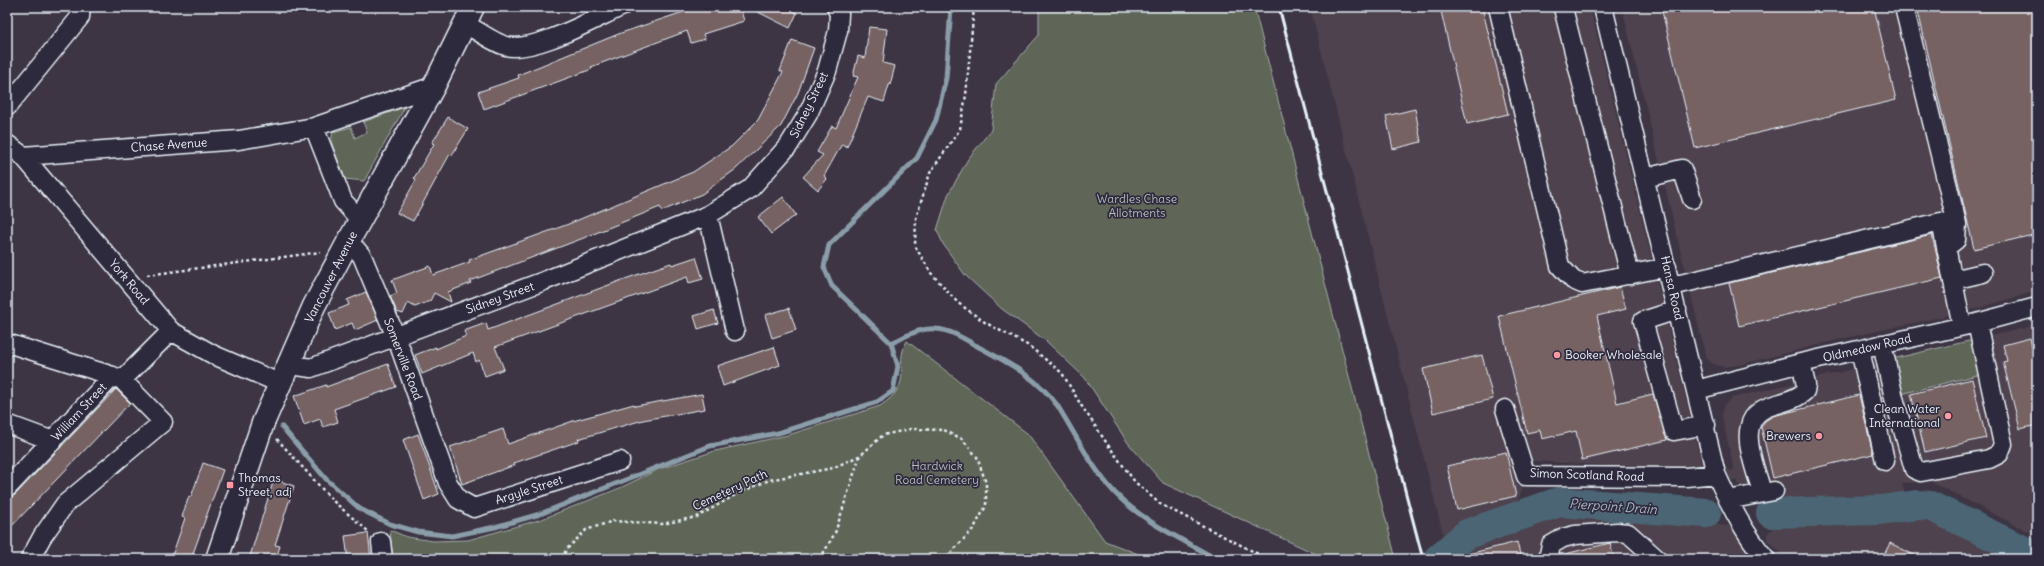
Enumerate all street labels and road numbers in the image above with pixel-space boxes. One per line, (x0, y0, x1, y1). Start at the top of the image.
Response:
street label: Sidney Street (786, 69, 831, 140)
street label: Chase Avenue (130, 134, 208, 155)
street label: Vancouver Avenue (301, 228, 360, 325)
street label: Hansa Road (1658, 254, 1687, 322)
street label: York Road (106, 256, 153, 307)
street label: Sidney Street (464, 278, 536, 317)
street label: Somerville Road (381, 316, 426, 402)
street label: Oldmedow Road (1821, 330, 1913, 365)
street label: William Street (48, 380, 109, 444)
street label: Simon Scotland Road (1530, 465, 1644, 484)
street label: Cemetery Path (690, 466, 770, 513)
street label: Argyle Street (493, 472, 564, 507)

